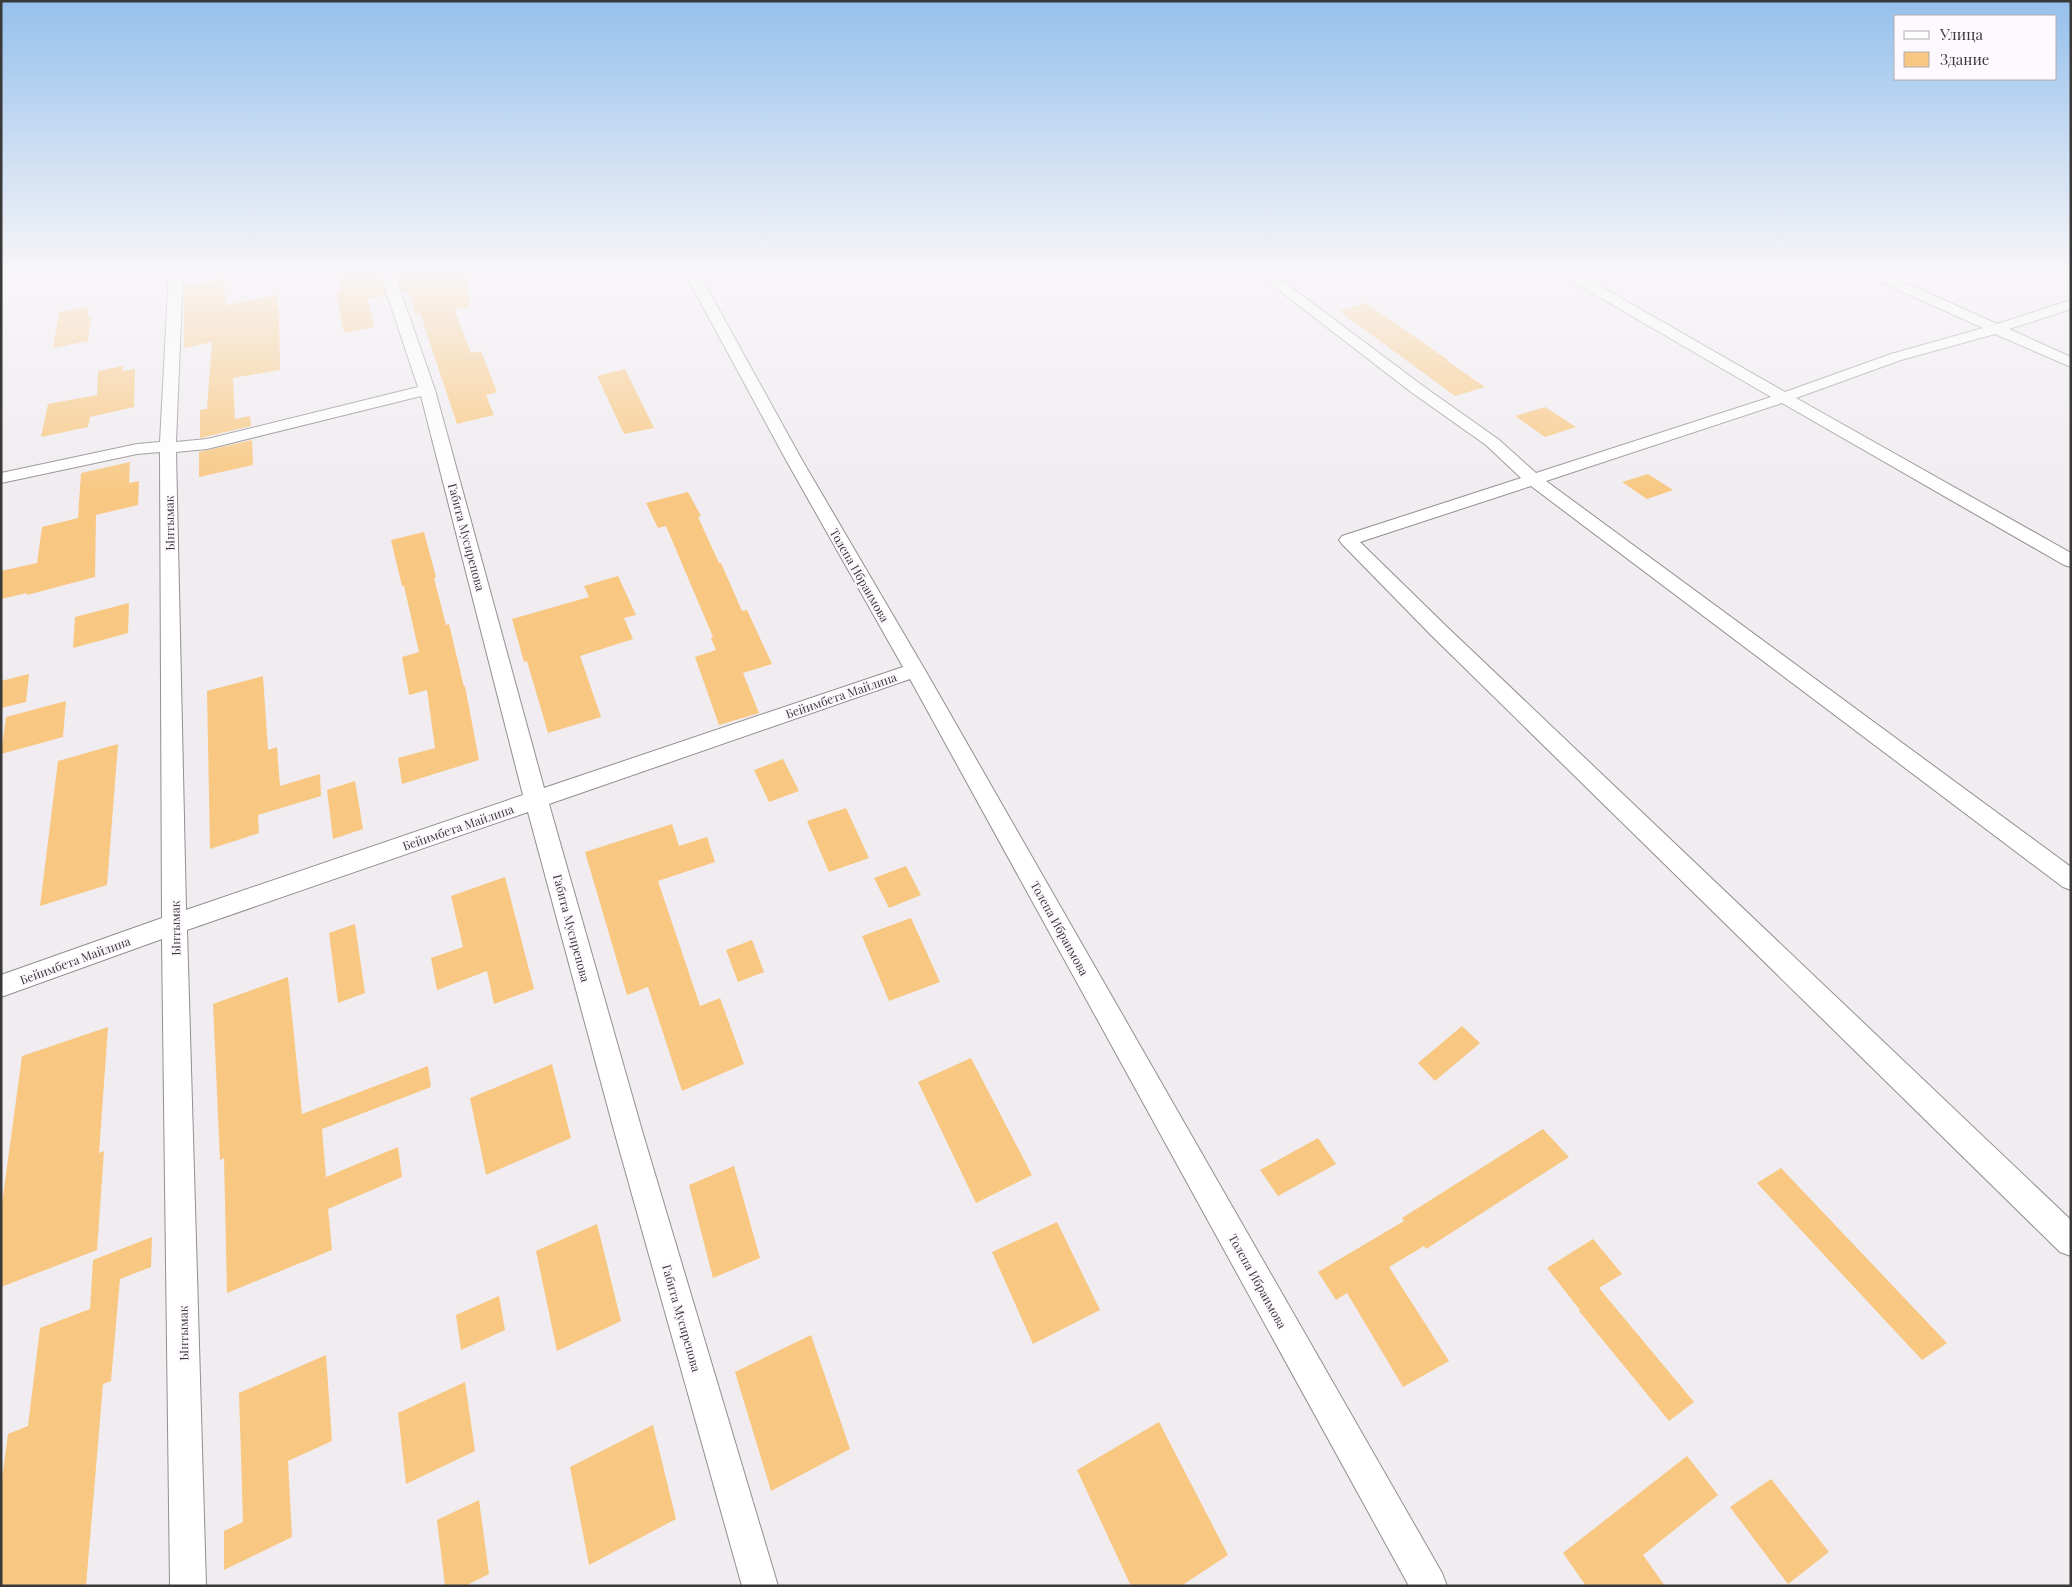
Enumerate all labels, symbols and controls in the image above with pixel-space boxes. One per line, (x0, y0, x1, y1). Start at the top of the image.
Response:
legend (1894, 15, 2057, 80)
text: Улица (1939, 24, 1983, 44)
text: Здание (1940, 49, 1989, 69)
street label: Габита Мусирепова (445, 481, 489, 593)
street label: Ынтымак (161, 495, 177, 551)
street label: Толепа Ибраимова (827, 525, 893, 625)
street label: Бейимбета Майлина (783, 668, 899, 722)
street label: Бейимбета Майлина (400, 800, 516, 854)
street label: Габита Мусирепова (550, 872, 594, 984)
street label: Толепа Ибраимова (1027, 878, 1093, 978)
street label: Ынтымак (167, 900, 183, 956)
street label: Бейимбета Майлина (18, 933, 133, 987)
street label: Толепа Ибраимова (1225, 1231, 1291, 1331)
street label: Габита Мусирепова (659, 1262, 705, 1374)
street label: Ынтымак (175, 1305, 191, 1361)

